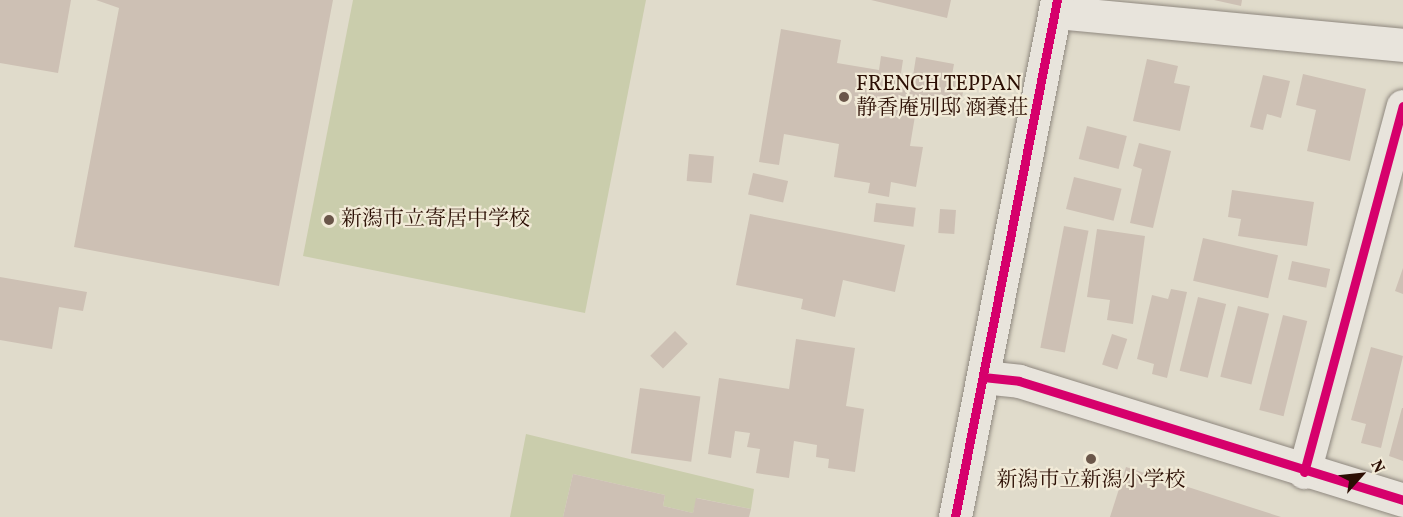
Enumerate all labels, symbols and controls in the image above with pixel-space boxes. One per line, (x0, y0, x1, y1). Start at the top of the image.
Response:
place label: FRENCH TEPPAN 静香庵別邸 涵養荘 (856, 72, 1028, 122)
marker: FRENCH TEPPAN 静香庵別邸 涵養荘 (837, 90, 851, 104)
place label: 新潟市立寄居中学校 (341, 207, 530, 233)
marker: 新潟市立寄居中学校 (322, 213, 336, 227)
north arrow (1331, 445, 1391, 505)
marker: 新潟市立新潟小学校 (1084, 452, 1098, 466)
text: N (1365, 457, 1389, 477)
place label: 新潟市立新潟小学校 (997, 468, 1185, 494)

